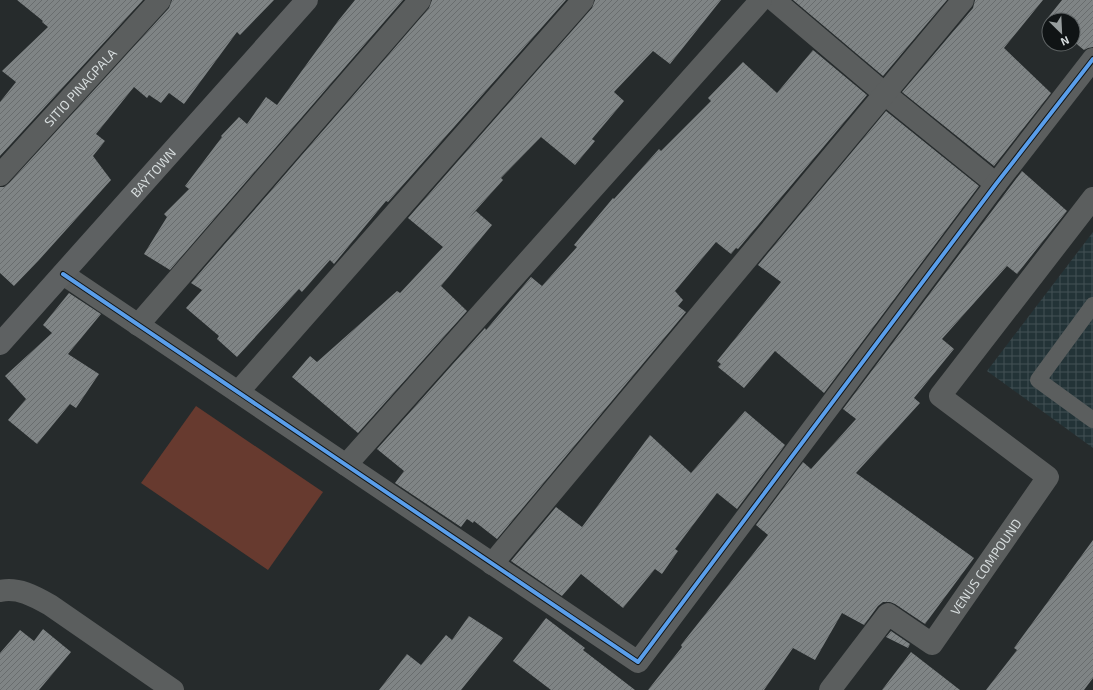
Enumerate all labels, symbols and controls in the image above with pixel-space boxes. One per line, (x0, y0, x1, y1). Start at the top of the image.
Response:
north arrow (1041, 12, 1081, 52)
text: N (1059, 34, 1072, 49)
street label: SITIO PINAGPALA (41, 45, 120, 129)
street label: BAYTOWN (127, 145, 179, 200)
street label: VENUS COMPOUND (947, 516, 1025, 618)

